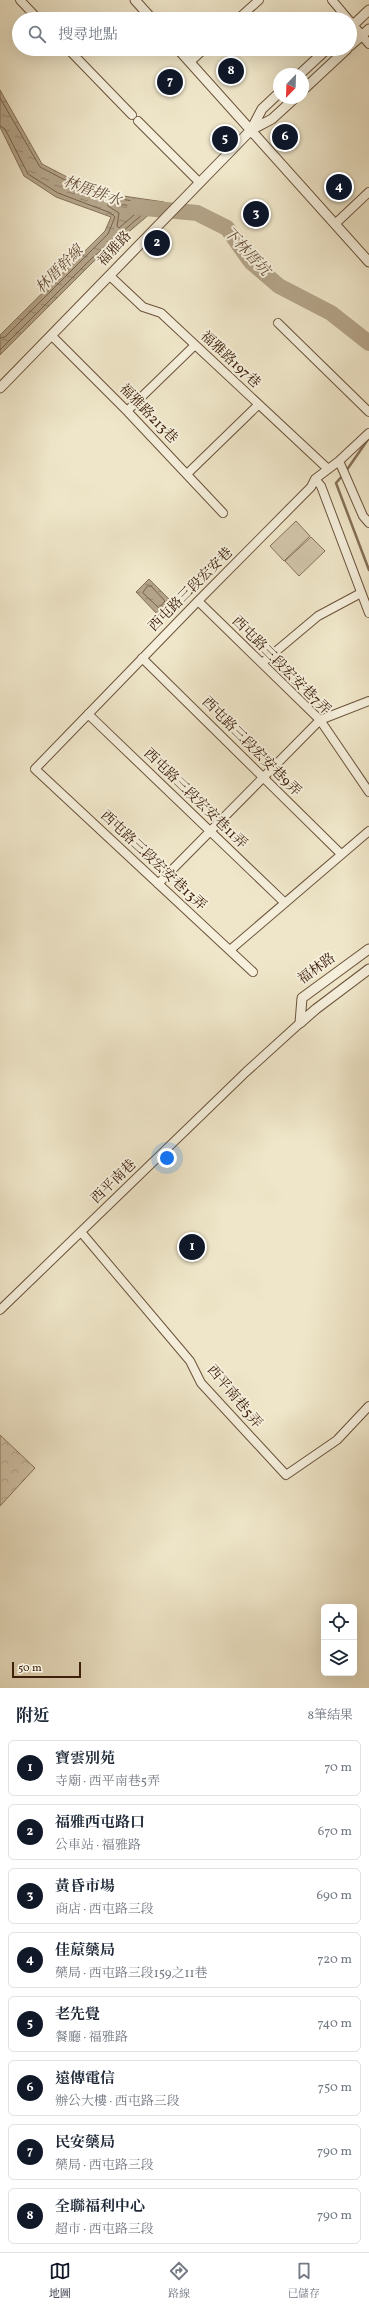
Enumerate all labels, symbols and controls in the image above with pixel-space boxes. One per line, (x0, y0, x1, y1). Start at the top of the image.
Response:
search box (12, 12, 357, 56)
icon: search (26, 23, 48, 45)
text: 搜尋地點 (58, 25, 118, 46)
pin: 8 (218, 56, 244, 86)
pin: 7 (157, 67, 183, 97)
north arrow (273, 68, 309, 104)
pin: 6 (272, 122, 298, 152)
pin: 5 (212, 124, 238, 154)
water label: 林厝排水 (60, 172, 126, 213)
pin: 4 (326, 172, 352, 202)
pin: 3 (243, 199, 269, 229)
water label: 下林厝坑 (218, 223, 275, 283)
street label: 福雅路 (94, 227, 136, 271)
pin: 2 (144, 228, 170, 258)
water label: 林厝幹線 (31, 240, 90, 299)
street label: 福雅路197巷 (196, 327, 264, 393)
street label: 福雅路213巷 (115, 380, 181, 448)
street label: 西屯路三段宏安巷 (145, 544, 237, 636)
street label: 西屯路三段宏安巷7弄 (227, 612, 335, 720)
street label: 西屯路三段宏安巷9弄 (197, 693, 305, 801)
street label: 西屯路三段宏安巷11弄 (139, 745, 251, 853)
street label: 西屯路三段宏安巷13弄 (96, 807, 210, 915)
street label: 福林路 (294, 949, 340, 989)
your location (157, 1148, 177, 1168)
street label: 西平南巷 (87, 1156, 141, 1208)
pin: 1 (179, 1232, 205, 1262)
street label: 西平南巷5弄 (202, 1362, 266, 1432)
map controls (321, 1604, 357, 1676)
button: locate (321, 1604, 357, 1640)
button: layers (321, 1640, 357, 1676)
scale bar (12, 1660, 81, 1679)
text: 50 m (18, 1661, 42, 1676)
text: 附近 (16, 1705, 50, 1728)
text: 8筆結果 (307, 1707, 353, 1725)
text: 寶雲別苑 (55, 1749, 115, 1770)
text: 1 (27, 1759, 33, 1777)
text: 70 m (324, 1759, 352, 1777)
text: 寺廟 · 西平南巷5弄 (55, 1773, 160, 1791)
text: 福雅西屯路口 (55, 1813, 145, 1834)
text: 2 (27, 1823, 33, 1841)
text: 670 m (318, 1823, 352, 1841)
text: 公車站 · 福雅路 (55, 1837, 141, 1855)
text: 黃昏市場 (55, 1877, 115, 1898)
text: 3 (27, 1887, 33, 1905)
text: 690 m (316, 1887, 352, 1905)
text: 商店 · 西屯路三段 (55, 1901, 154, 1919)
text: 佳蒝藥局 (55, 1941, 115, 1962)
text: 4 (26, 1951, 34, 1969)
text: 720 m (317, 1951, 352, 1969)
text: 藥局 · 西屯路三段159之11巷 (55, 1965, 208, 1983)
text: 老先覺 (55, 2005, 100, 2026)
text: 5 (27, 2015, 33, 2033)
text: 740 m (318, 2015, 352, 2033)
text: 餐廳 · 福雅路 (55, 2029, 128, 2047)
text: 遠傳電信 (55, 2069, 115, 2090)
text: 6 (26, 2079, 34, 2097)
text: 750 m (318, 2079, 352, 2097)
text: 辦公大樓 · 西屯路三段 (55, 2093, 180, 2111)
text: 民安藥局 (55, 2133, 115, 2154)
text: 7 (27, 2143, 33, 2161)
text: 790 m (317, 2143, 352, 2161)
text: 藥局 · 西屯路三段 (55, 2157, 154, 2175)
text: 全聯福利中心 (55, 2197, 145, 2218)
text: 8 (26, 2207, 34, 2225)
text: 790 m (317, 2207, 352, 2225)
text: 超市 · 西屯路三段 (55, 2221, 154, 2239)
tab: 地圖 (49, 2260, 71, 2302)
tab: 路線 (168, 2260, 190, 2302)
tab: 已儲存 (287, 2260, 320, 2302)

